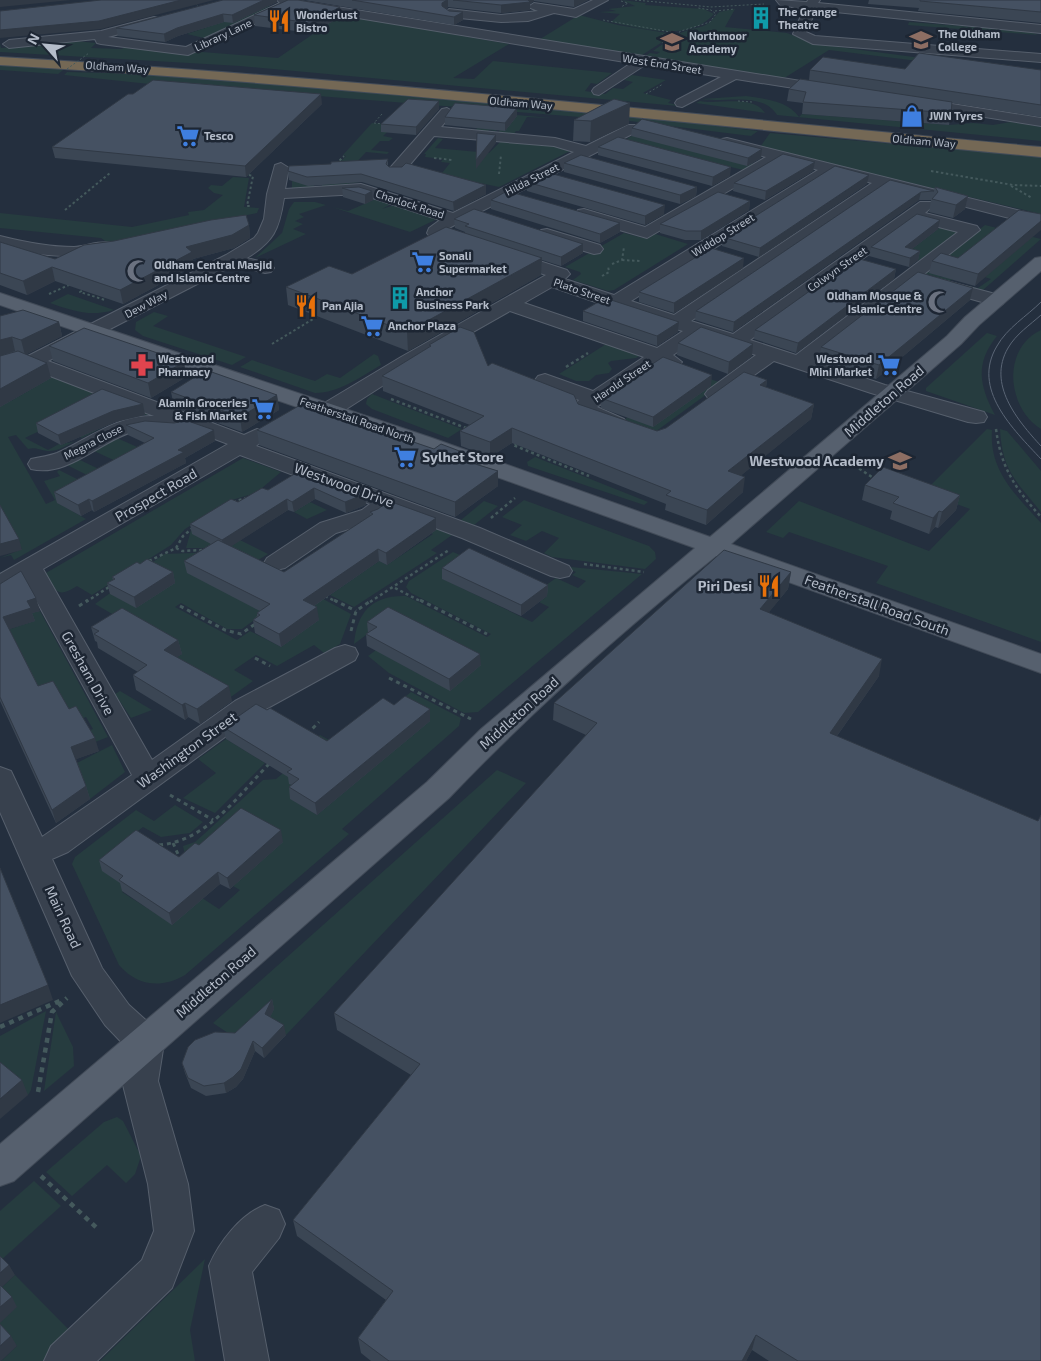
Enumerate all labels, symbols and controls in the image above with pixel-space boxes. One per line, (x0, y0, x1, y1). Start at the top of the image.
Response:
building icon: The Grange Theatre (748, 5, 774, 31)
place label: The Grange Theatre (778, 5, 837, 31)
restaurant icon: Wonderlust Bistro (266, 8, 292, 34)
place label: Wonderlust Bistro (296, 8, 358, 34)
street label: Library Lane (192, 16, 253, 53)
north arrow (20, 20, 70, 70)
school or university icon: The Oldham College (908, 27, 934, 53)
place label: The Oldham College (938, 27, 1000, 53)
school or university icon: Northmoor Academy (659, 29, 685, 55)
place label: Northmoor Academy (689, 29, 747, 56)
text: N (23, 31, 43, 47)
street label: West End Street (621, 51, 703, 76)
street label: Oldham Way (85, 58, 149, 75)
street label: Oldham Way (489, 93, 553, 112)
shop icon: JWN Tyres (899, 103, 925, 129)
place label: JWN Tyres (929, 109, 983, 123)
supermarket icon: Tesco (175, 123, 201, 149)
place label: Tesco (204, 129, 234, 142)
street label: Oldham Way (892, 131, 956, 150)
street label: Hilda Street (503, 159, 561, 198)
street label: Charlock Road (374, 186, 446, 221)
street label: Widdop Street (689, 210, 756, 259)
street label: Colwyn Street (804, 243, 869, 294)
supermarket icon: Sonali Supermarket (410, 249, 436, 275)
place label: Sonali Supermarket (439, 249, 507, 275)
mosque icon: Oldham Central Masjid and Islamic Centre (125, 258, 151, 284)
place label: Oldham Central Masjid and Islamic Centre (154, 258, 272, 284)
street label: Plato Street (552, 275, 612, 306)
building icon: Anchor Business Park (387, 285, 413, 311)
place label: Anchor Business Park (416, 285, 490, 311)
street label: Dew Way (122, 287, 170, 320)
place label: Oldham Mosque & Islamic Centre (827, 289, 923, 315)
mosque icon: Oldham Mosque & Islamic Centre (926, 289, 952, 315)
restaurant icon: Pan Ajia (293, 293, 319, 319)
place label: Pan Ajia (322, 299, 363, 313)
supermarket icon: Anchor Plaza (359, 313, 385, 339)
place label: Anchor Plaza (388, 319, 456, 332)
pharmacy icon: Westwood Pharmacy (129, 352, 155, 378)
place label: Westwood Pharmacy (158, 352, 214, 379)
place label: Westwood Mini Market (809, 352, 872, 378)
supermarket icon: Westwood Mini Market (876, 352, 902, 378)
street label: Harold Street (591, 357, 653, 405)
street label: Middleton Road (840, 361, 927, 440)
street label: Featherstall Road North (298, 394, 416, 445)
place label: Alamin Groceries & Fish Market (158, 396, 247, 422)
supermarket icon: Alamin Groceries & Fish Market (250, 396, 276, 422)
street label: Megna Close (61, 421, 124, 462)
supermarket icon: Sylhet Store (392, 444, 418, 470)
place label: Sylhet Store (422, 448, 504, 465)
school or university icon: Westwood Academy (887, 448, 913, 474)
place label: Westwood Academy (749, 452, 884, 469)
street label: Westwood Drive (292, 459, 396, 510)
street label: Prospect Road (112, 464, 200, 525)
street label: Featherstall Road South (802, 570, 952, 639)
restaurant icon: Piri Desi (756, 573, 782, 599)
place label: Piri Desi (698, 577, 752, 594)
street label: Gresham Drive (58, 628, 118, 718)
street label: Middleton Road (476, 673, 562, 752)
street label: Washington Street (134, 708, 240, 791)
street label: Main Road (42, 883, 85, 951)
street label: Middleton Road (172, 942, 259, 1021)

